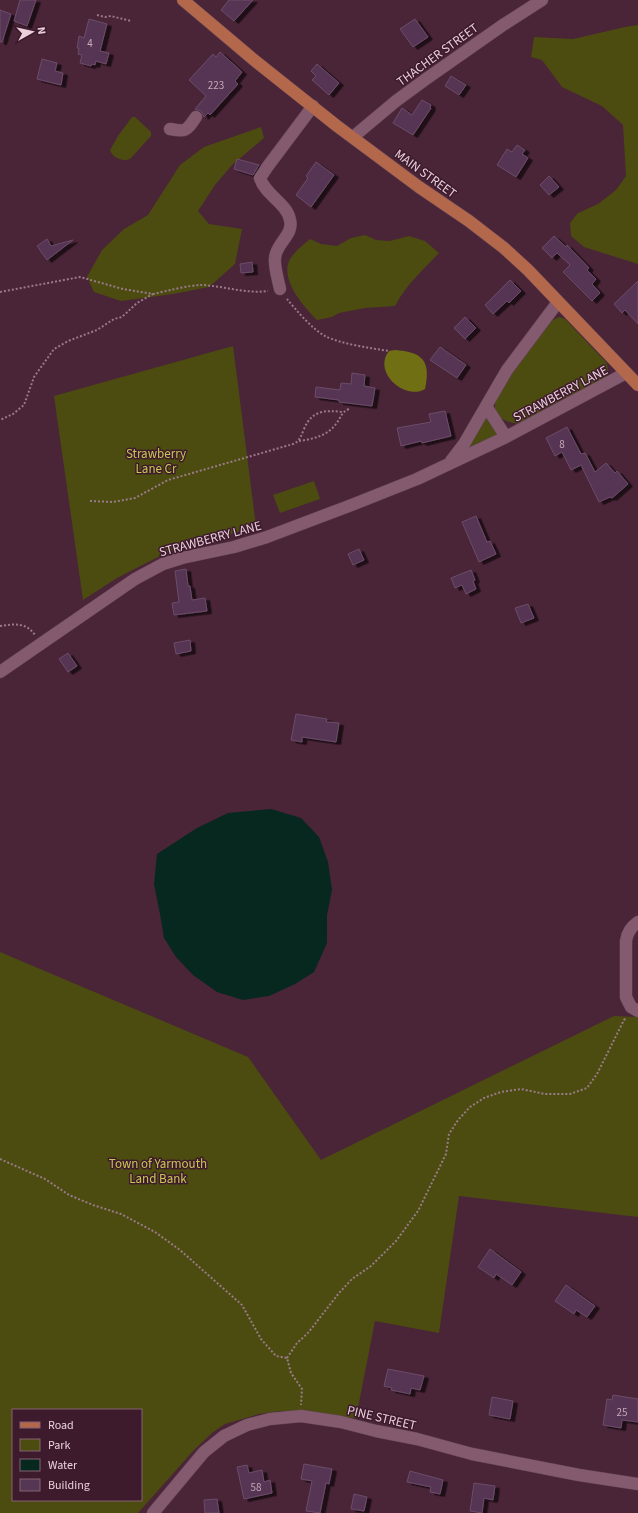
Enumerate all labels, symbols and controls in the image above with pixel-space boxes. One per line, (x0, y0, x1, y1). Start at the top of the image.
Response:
north arrow (12, 12, 52, 52)
street label: THACHER STREET (393, 19, 482, 91)
text: N (33, 26, 49, 35)
house number: 4 (87, 36, 93, 51)
house number: 223 (208, 78, 224, 93)
street label: MAIN STREET (391, 145, 460, 202)
street label: STRAWBERRY LANE (510, 361, 611, 426)
house number: 8 (559, 437, 565, 452)
park label: Strawberry Lane Cr (126, 445, 186, 478)
street label: STRAWBERRY LANE (157, 517, 263, 561)
park label: Town of Yarmouth Land Bank (109, 1155, 207, 1188)
street label: PINE STREET (345, 1401, 418, 1435)
house number: 25 (617, 1405, 627, 1420)
legend (12, 1409, 142, 1501)
text: Road (48, 1417, 74, 1434)
text: Park (48, 1437, 70, 1454)
text: Water (48, 1457, 78, 1474)
text: Building (48, 1477, 90, 1494)
house number: 58 (251, 1480, 262, 1495)

